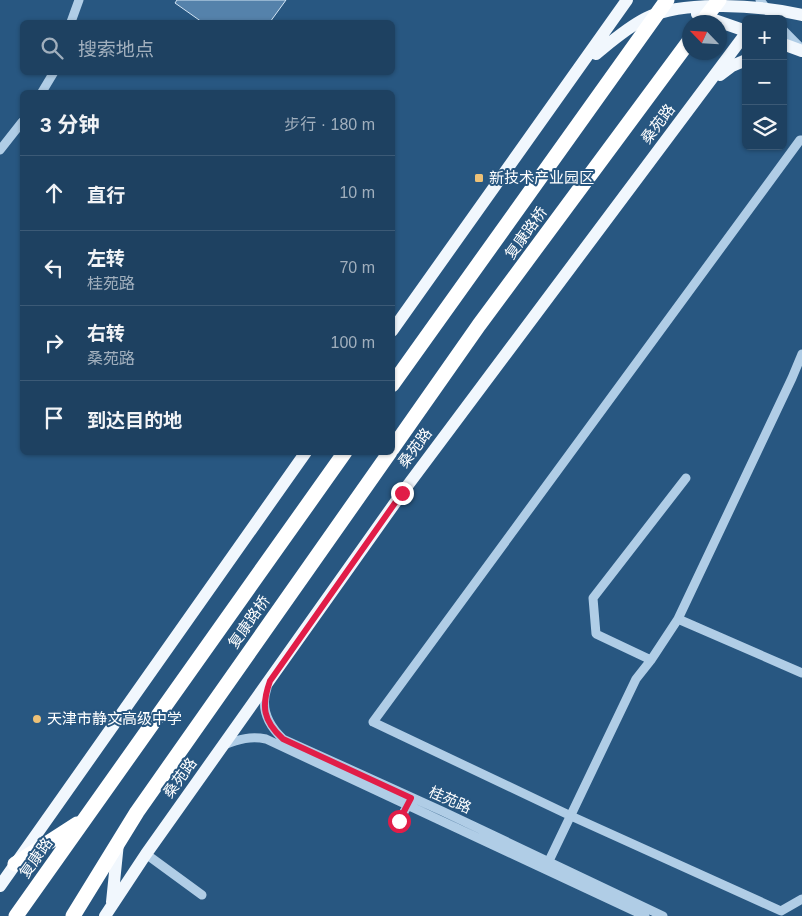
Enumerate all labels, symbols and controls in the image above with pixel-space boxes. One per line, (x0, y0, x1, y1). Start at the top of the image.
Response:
north arrow (682, 15, 727, 60)
map controls (742, 15, 787, 150)
button: + (742, 15, 787, 60)
search box (20, 20, 395, 75)
icon: search (38, 34, 66, 62)
text: 搜索地点 (78, 39, 154, 60)
button: − (742, 60, 787, 105)
street label: 桑苑路 (637, 101, 678, 147)
button: layers (742, 105, 787, 150)
text: 3 分钟 (40, 113, 100, 136)
text: 步行 · 180 m (284, 116, 375, 133)
place label: 新技术产业园区 (489, 169, 594, 186)
marker: 新技术产业园区 (473, 172, 485, 184)
icon: ahead (40, 179, 68, 207)
text: 10 m (339, 184, 375, 201)
text: 直行 (87, 185, 125, 206)
street label: 复康路桥 (501, 203, 550, 262)
text: 左转 (87, 248, 125, 269)
icon: left (40, 254, 68, 282)
text: 70 m (339, 259, 375, 276)
text: 桂苑路 (87, 275, 135, 292)
text: 右转 (87, 323, 125, 344)
icon: right (40, 329, 68, 357)
text: 100 m (331, 334, 375, 351)
text: 桑苑路 (87, 350, 135, 367)
icon: arrive (40, 404, 68, 432)
text: 到达目的地 (87, 410, 182, 431)
street label: 桑苑路 (394, 425, 435, 471)
route end (391, 482, 414, 505)
street label: 复康路桥 (224, 592, 273, 651)
place label: 天津市静文高级中学 (47, 710, 182, 727)
marker: 天津市静文高级中学 (31, 713, 43, 725)
street label: 桑苑路 (159, 755, 200, 801)
street label: 桂苑路 (426, 783, 474, 816)
route start (388, 810, 411, 833)
street label: 复康路 (16, 834, 55, 881)

